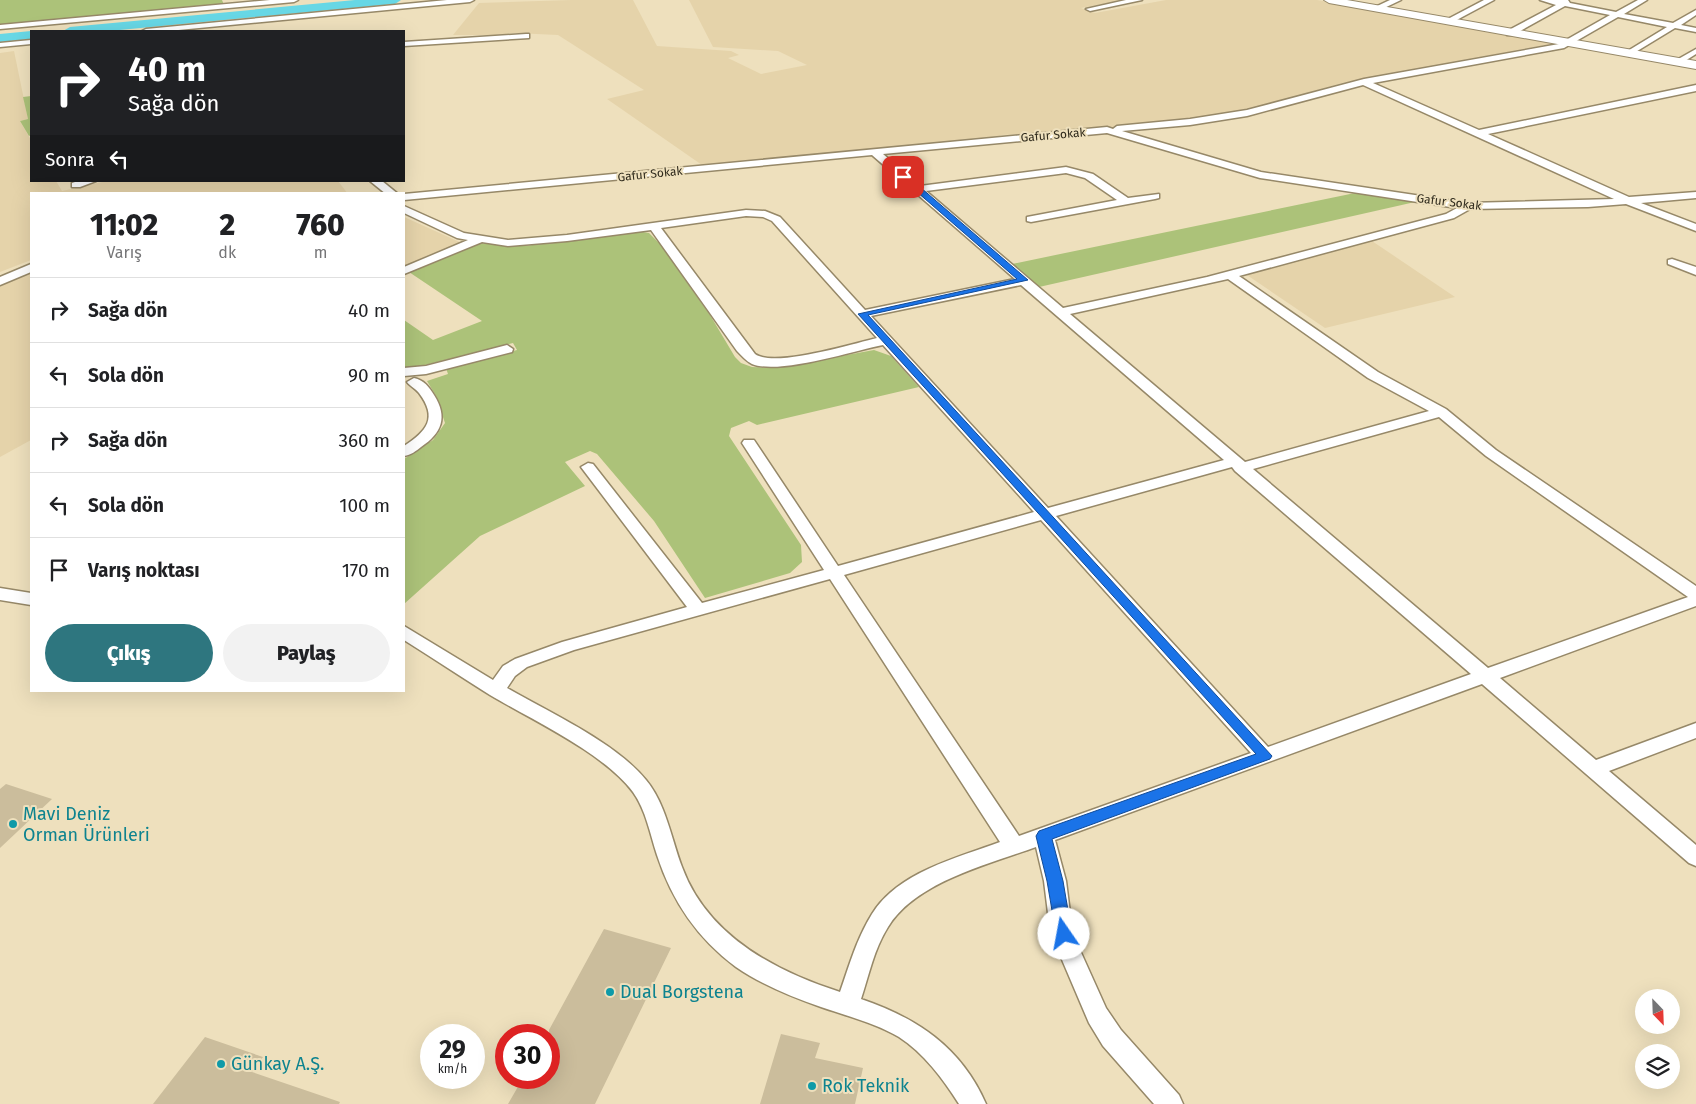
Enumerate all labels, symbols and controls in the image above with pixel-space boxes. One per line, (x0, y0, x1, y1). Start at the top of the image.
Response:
text: 40 m (128, 48, 206, 90)
icon: right (45, 50, 110, 115)
text: Sağa dön (128, 90, 219, 117)
street label: Gafur Sokak (1020, 125, 1087, 145)
icon: left (105, 145, 133, 173)
text: Sonra (45, 148, 95, 171)
pin (882, 156, 924, 198)
icon: arrive (889, 163, 917, 191)
street label: Gafur Sokak (617, 164, 684, 184)
street label: Gafur Sokak (1416, 191, 1483, 213)
text: 11:02 (90, 207, 158, 243)
text: 2 (219, 207, 235, 243)
text: 760 (296, 207, 345, 243)
text: Varış (107, 243, 142, 262)
text: dk (218, 243, 236, 262)
text: m (314, 243, 327, 262)
icon: right (45, 296, 73, 324)
text: Sağa dön (88, 299, 168, 322)
text: 40 m (348, 299, 390, 322)
icon: left (45, 361, 73, 389)
text: Sola dön (88, 364, 164, 387)
text: 90 m (348, 364, 390, 387)
icon: right (45, 426, 73, 454)
text: Sağa dön (88, 429, 168, 452)
text: 360 m (338, 429, 390, 452)
icon: left (45, 491, 73, 519)
text: Sola dön (88, 494, 164, 517)
text: 100 m (339, 494, 390, 517)
icon: arrive (45, 556, 73, 584)
text: Varış noktası (88, 559, 200, 582)
text: 170 m (342, 559, 390, 582)
button: Çıkış (45, 624, 213, 682)
button: Paylaş (223, 624, 390, 682)
place label: Mavi Deniz Orman Ürünleri (23, 803, 150, 846)
marker: Mavi Deniz Orman Ürünleri (7, 818, 19, 830)
position arrow (1037, 907, 1089, 959)
place label: Dual Borgstena (620, 981, 744, 1003)
marker: Dual Borgstena (604, 986, 616, 998)
north arrow (1635, 989, 1680, 1034)
map controls (1635, 989, 1680, 1089)
speed limit sign: 30 (495, 1024, 560, 1089)
text: 29 (439, 1035, 466, 1065)
button: layers (1635, 1044, 1680, 1089)
place label: Günkay A.Ş. (231, 1053, 324, 1075)
marker: Günkay A.Ş. (215, 1058, 227, 1070)
text: km/h (438, 1062, 467, 1076)
place label: Rok Teknik (822, 1075, 910, 1097)
marker: Rok Teknik (806, 1080, 818, 1092)

